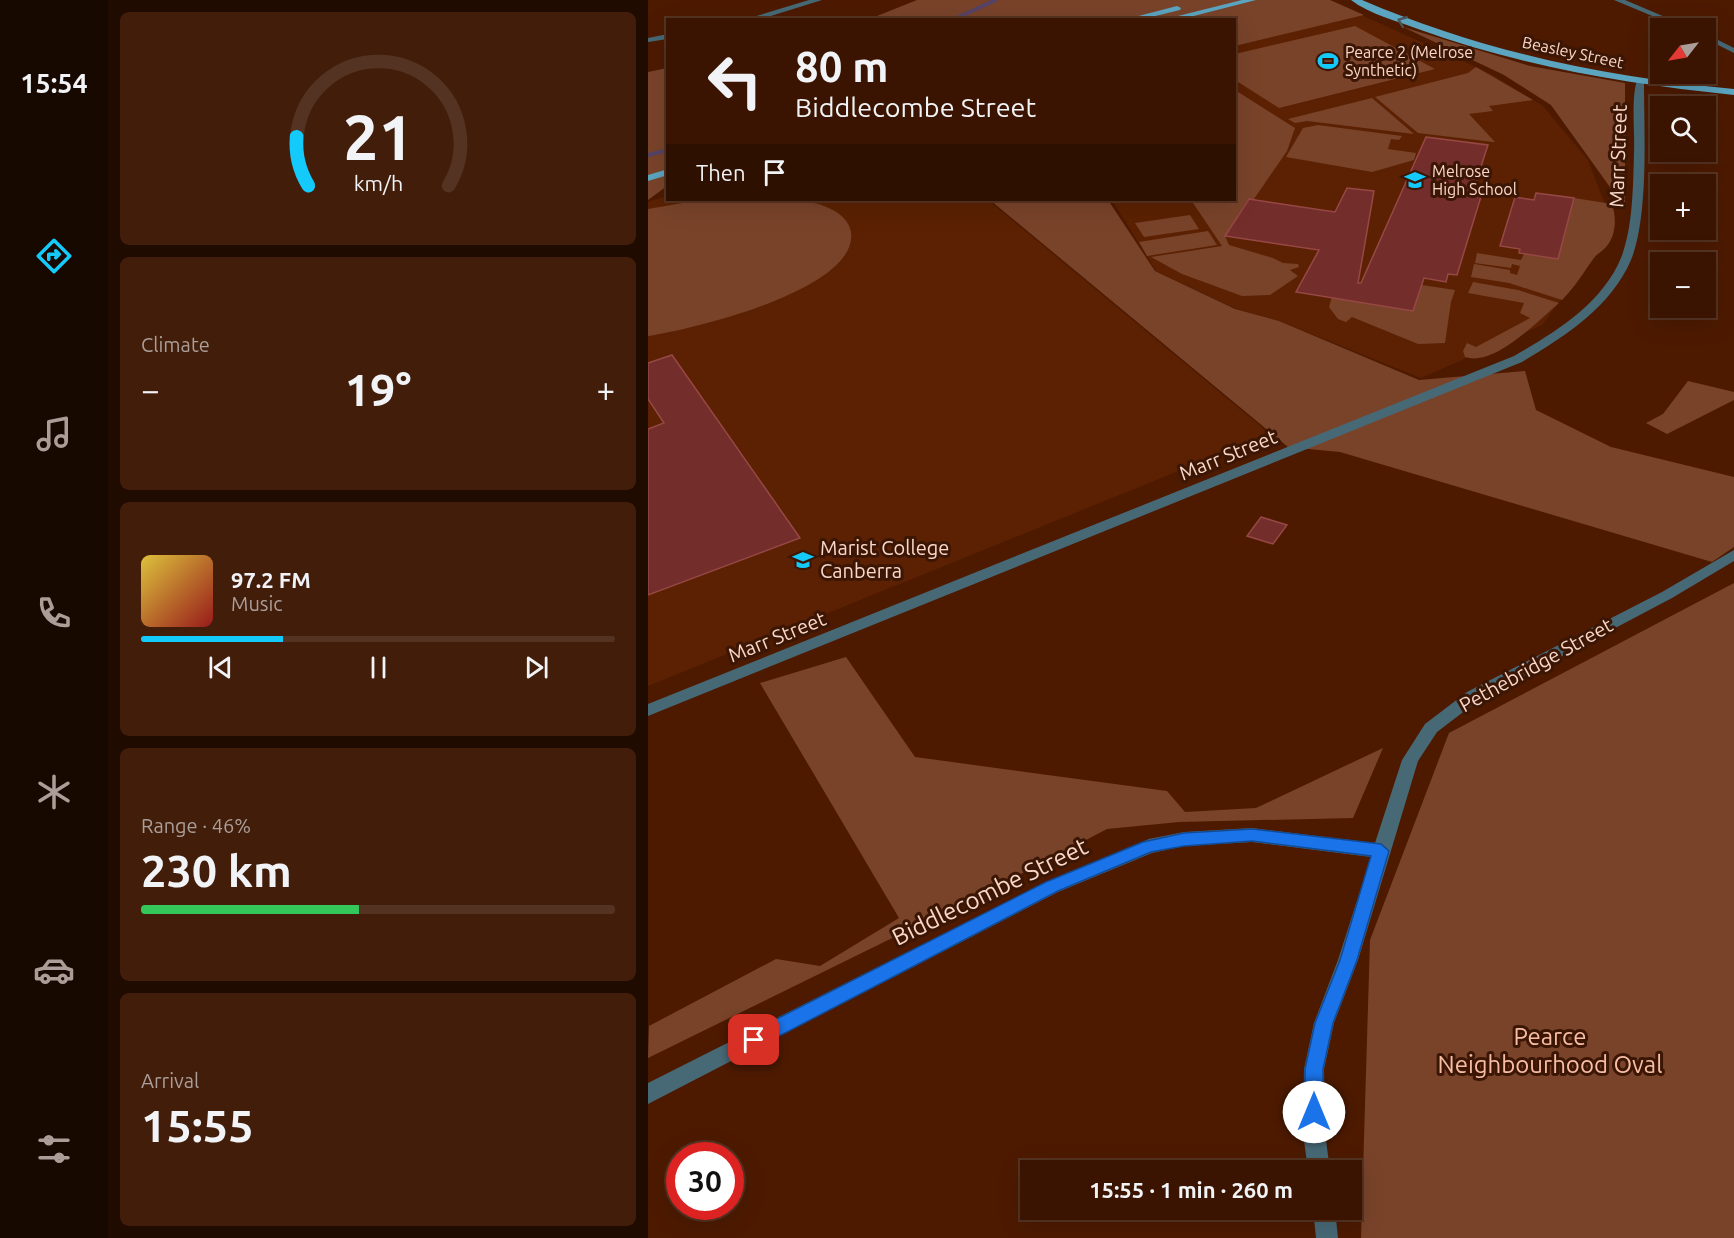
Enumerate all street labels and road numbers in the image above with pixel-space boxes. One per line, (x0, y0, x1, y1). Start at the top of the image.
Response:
street label: Beasley Street (1521, 32, 1626, 72)
street label: Marr Street (1604, 104, 1631, 208)
street label: Marr Street (1176, 424, 1280, 485)
street label: Marr Street (725, 606, 829, 667)
street label: Pethebridge Street (1455, 613, 1617, 716)
street label: Biddlecombe Street (888, 832, 1093, 951)

